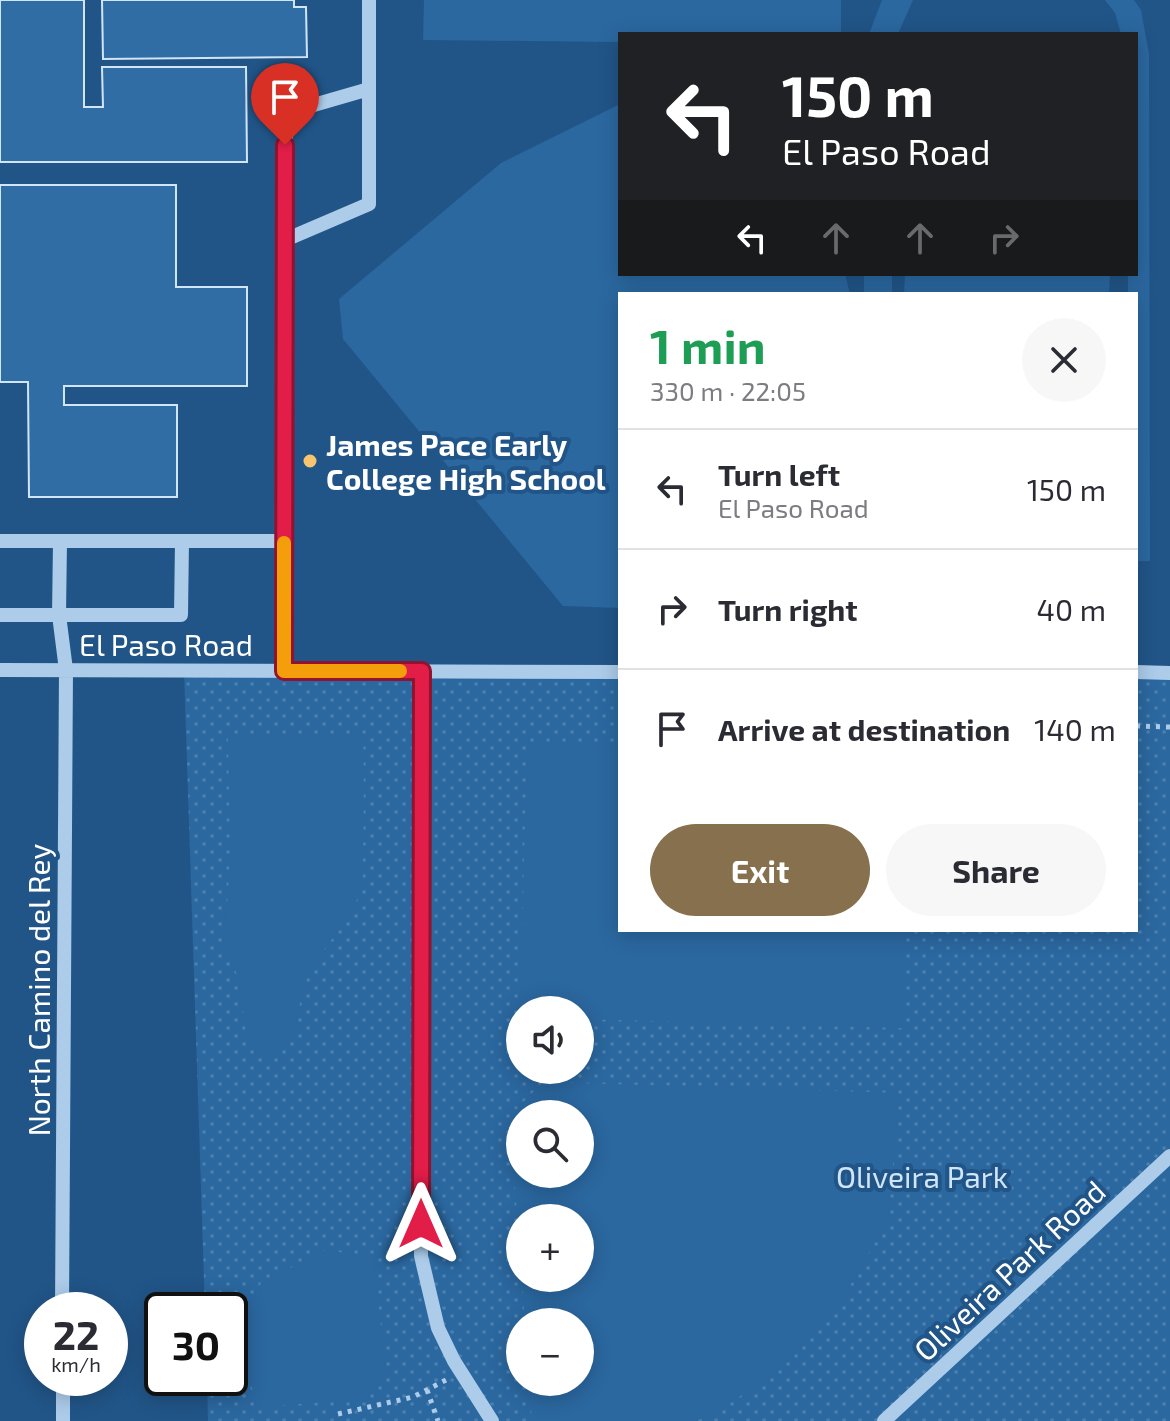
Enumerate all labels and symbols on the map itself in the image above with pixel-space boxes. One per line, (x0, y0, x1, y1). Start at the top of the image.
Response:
pin (251, 63, 319, 145)
place label: James Pace Early College High School (326, 426, 606, 496)
marker: James Pace Early College High School (301, 452, 319, 470)
street label: El Paso Road (79, 626, 253, 662)
street label: North Camino del Rey (20, 844, 56, 1136)
park label: Oliveira Park (836, 1158, 1008, 1194)
street label: Oliveira Park Road (906, 1172, 1112, 1368)
position arrow (379, 1182, 463, 1266)
speed limit sign: 30 (144, 1292, 248, 1396)

